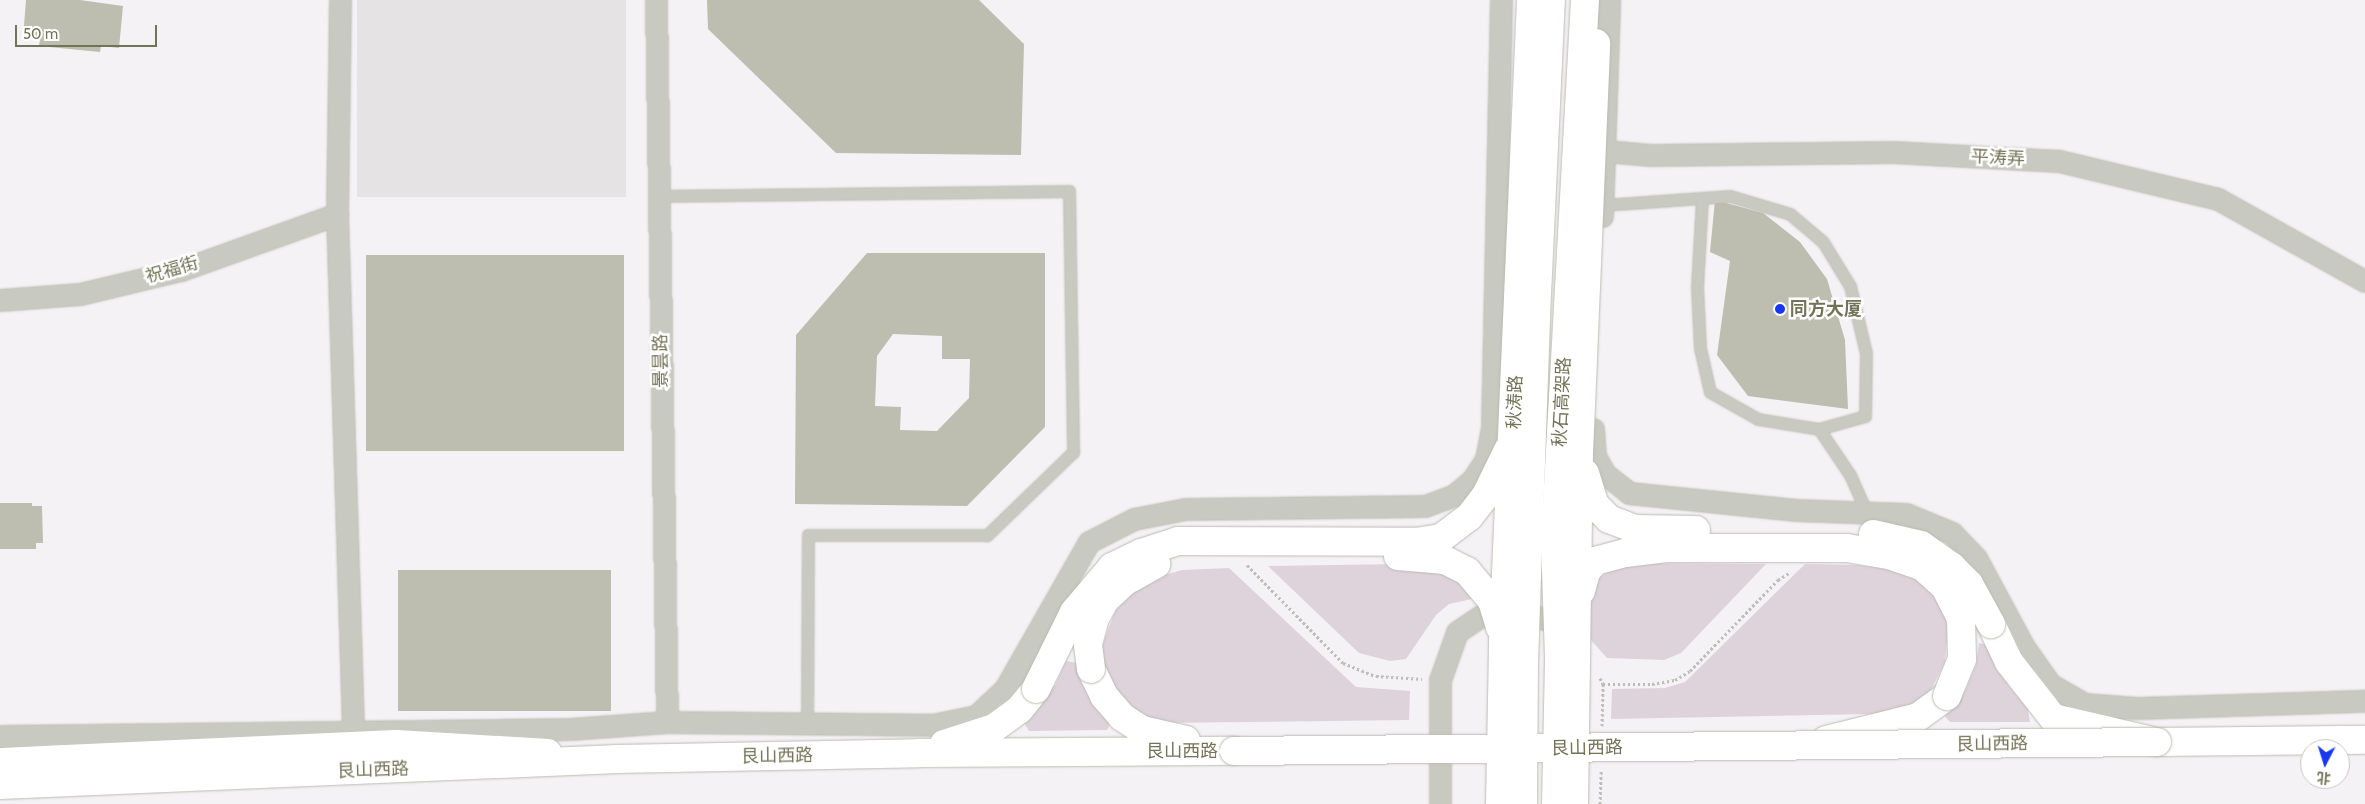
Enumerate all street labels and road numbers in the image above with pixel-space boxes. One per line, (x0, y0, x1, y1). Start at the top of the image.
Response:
street label: 平涛弄 (1970, 146, 2026, 170)
street label: 祝福街 (143, 252, 201, 288)
street label: 景昙路 (650, 334, 672, 388)
street label: 秋石高架路 (1549, 356, 1575, 448)
street label: 秋涛路 (1503, 375, 1527, 429)
street label: 艮山西路 (1956, 733, 2028, 755)
street label: 艮山西路 (1551, 737, 1623, 759)
street label: 艮山西路 (1146, 740, 1218, 762)
street label: 艮山西路 (741, 745, 813, 767)
street label: 艮山西路 (337, 758, 409, 782)

